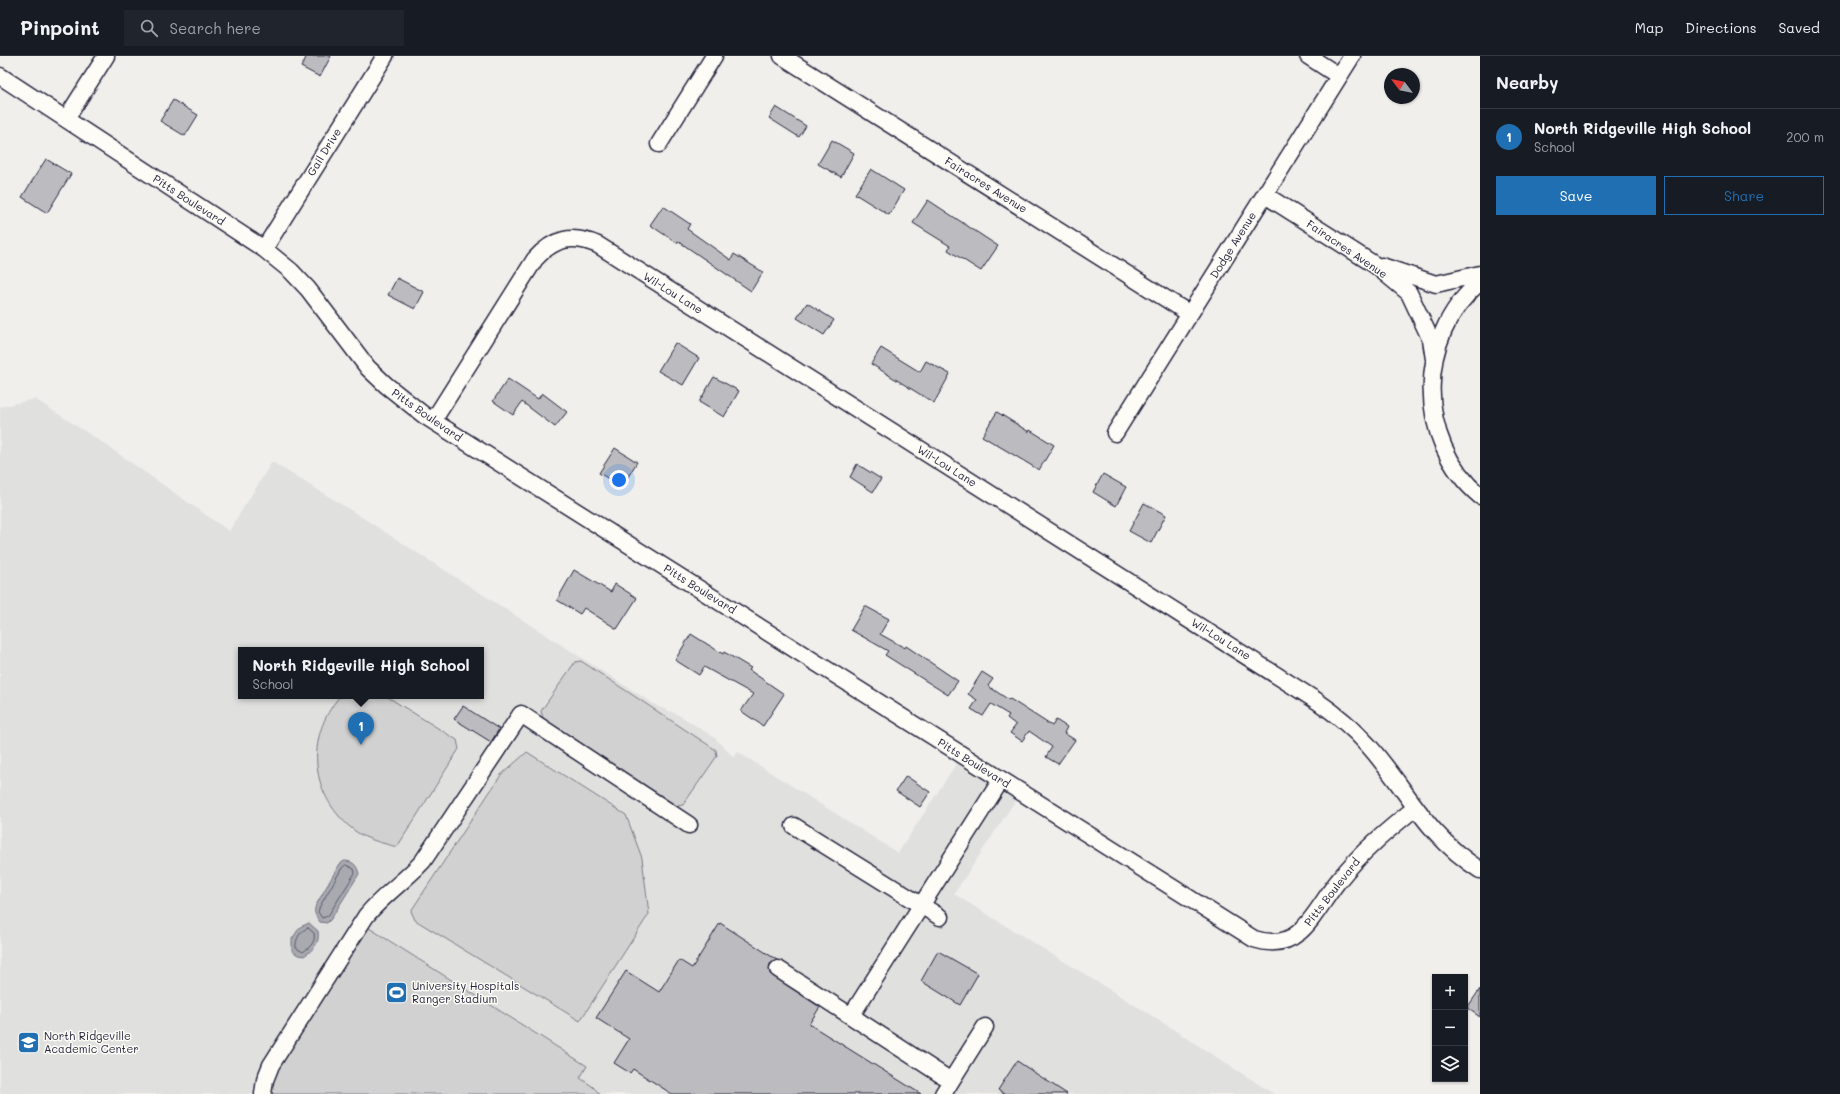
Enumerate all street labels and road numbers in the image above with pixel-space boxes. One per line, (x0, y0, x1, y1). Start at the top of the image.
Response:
street label: Gail Drive (303, 125, 344, 178)
street label: Fairacres Avenue (942, 153, 1030, 216)
street label: Pitts Boulevard (150, 171, 228, 228)
street label: Dodge Avenue (1206, 208, 1259, 281)
street label: Fairacres Avenue (1304, 216, 1391, 281)
street label: Wil-Lou Lane (641, 268, 706, 317)
street label: Pitts Boulevard (389, 385, 465, 444)
street label: Wil-Lou Lane (915, 441, 980, 490)
street label: Pitts Boulevard (661, 560, 739, 617)
street label: Wil-Lou Lane (1189, 614, 1254, 663)
street label: Pitts Boulevard (935, 734, 1013, 791)
street label: Pitts Boulevard (1300, 854, 1363, 929)

